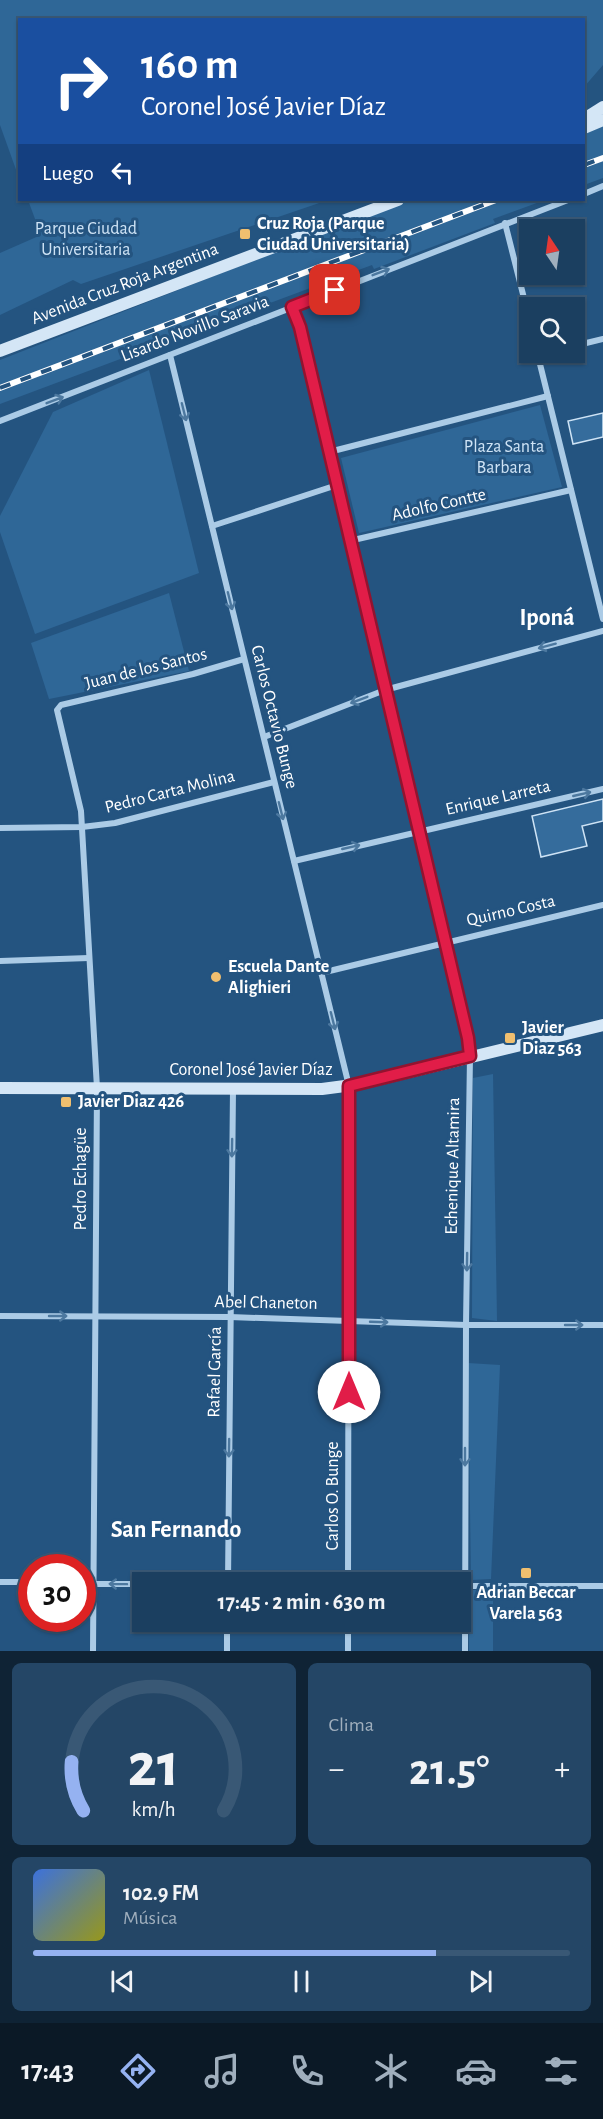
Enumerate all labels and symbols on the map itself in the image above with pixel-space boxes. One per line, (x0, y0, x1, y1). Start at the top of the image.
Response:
place label: Cruz Roja (Parque Ciudad Universitaria) (257, 215, 410, 254)
north arrow (519, 219, 585, 285)
park label: Parque Ciudad Universitaria (35, 220, 137, 259)
marker: Cruz Roja (Parque Ciudad Universitaria) (238, 227, 252, 241)
street label: Avenida Cruz Roja Argentina (29, 240, 221, 328)
pin (309, 264, 360, 315)
one-way arrow (371, 266, 390, 277)
street label: Lisardo Novillo Saravia (118, 292, 272, 366)
one-way arrow (45, 394, 63, 405)
one-way arrow (178, 402, 190, 421)
park label: Plaza Santa Barbara (464, 438, 544, 477)
street label: Adolfo Contte (390, 485, 488, 525)
one-way arrow (225, 592, 237, 611)
district label: Iponá (519, 606, 575, 630)
one-way arrow (537, 641, 556, 653)
street label: Carlos Octavio Bunge (247, 643, 301, 791)
street label: Juan de los Santos (83, 645, 209, 693)
one-way arrow (350, 695, 369, 706)
street label: Pedro Carta Molina (103, 767, 237, 817)
street label: Enrique Larreta (444, 777, 552, 819)
one-way arrow (572, 787, 591, 799)
one-way arrow (276, 801, 288, 820)
one-way arrow (341, 841, 360, 853)
street label: Quirno Costa (465, 892, 557, 930)
place label: Escuela Dante Alighieri (228, 958, 329, 997)
marker: Escuela Dante Alighieri (209, 970, 223, 984)
one-way arrow (328, 1011, 340, 1030)
place label: Javier Diaz 563 (522, 1019, 582, 1058)
marker: Javier Diaz 563 (503, 1031, 517, 1045)
street label: Coronel José Javier Díaz (169, 1061, 333, 1079)
place label: Javier Diaz 426 (78, 1093, 184, 1111)
marker: Javier Diaz 426 (59, 1095, 73, 1109)
street label: Echenique Altamira (443, 1097, 463, 1235)
street label: Pedro Echagüe (72, 1128, 90, 1230)
one-way arrow (226, 1137, 238, 1157)
one-way arrow (461, 1251, 473, 1271)
street label: Abel Chaneton (214, 1293, 318, 1313)
one-way arrow (48, 1310, 68, 1322)
one-way arrow (369, 1316, 389, 1327)
one-way arrow (564, 1319, 584, 1331)
street label: Rafael García (205, 1326, 225, 1418)
position arrow (317, 1360, 381, 1424)
one-way arrow (223, 1437, 235, 1457)
street label: Carlos O. Bunge (324, 1442, 342, 1551)
one-way arrow (459, 1446, 471, 1466)
district label: San Fernando (111, 1518, 241, 1542)
speed limit sign: 30 (18, 1554, 96, 1632)
marker: Adrian Beccar Varela 563 (519, 1566, 533, 1580)
one-way arrow (108, 1578, 128, 1590)
place label: Adrian Beccar Varela 563 (476, 1584, 576, 1623)

